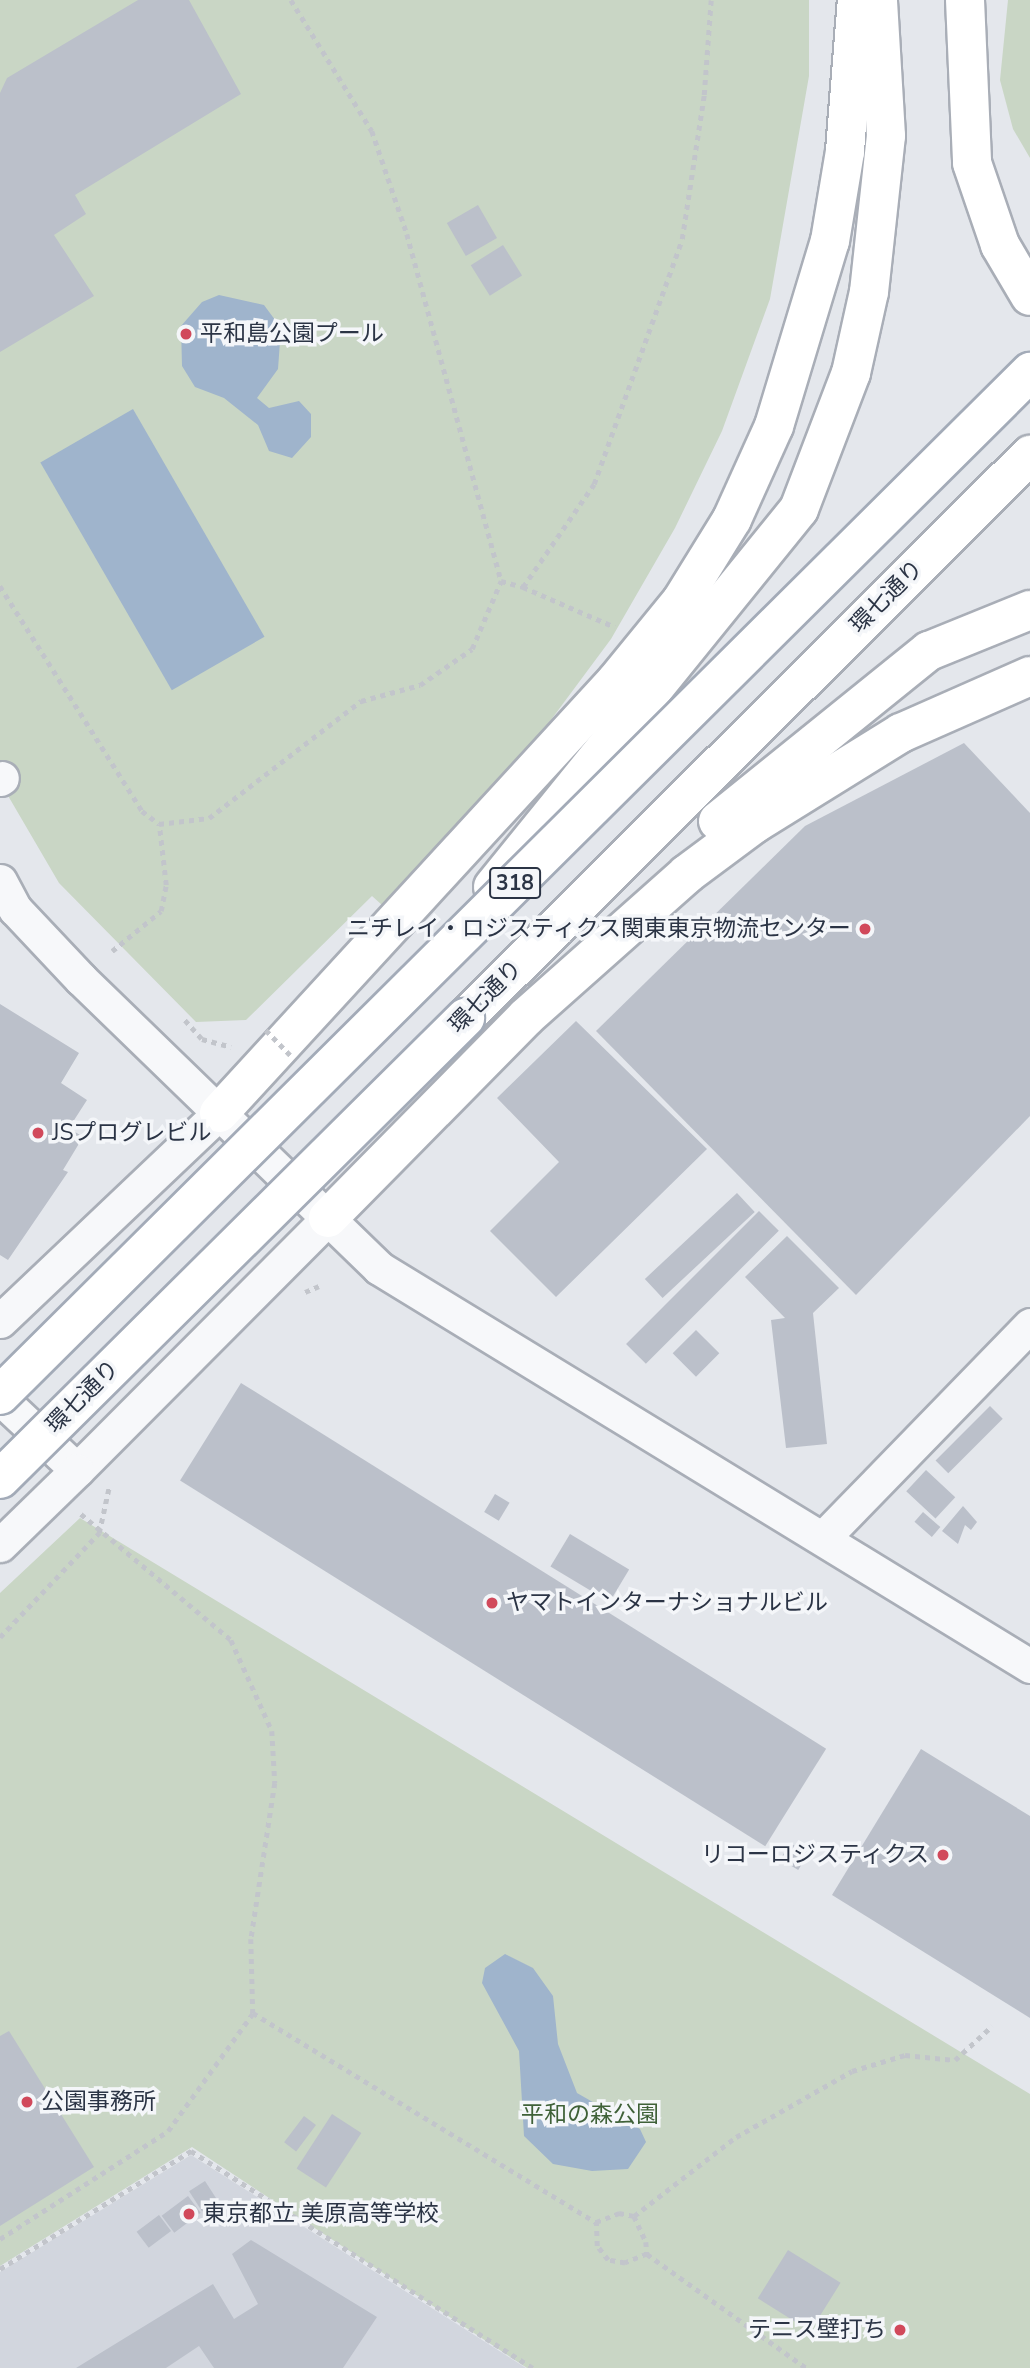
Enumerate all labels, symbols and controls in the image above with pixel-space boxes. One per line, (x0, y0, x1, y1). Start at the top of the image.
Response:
place label: 平和島公園プール (200, 320, 384, 348)
marker: 平和島公園プール (178, 326, 194, 342)
street label: 環七通り (845, 555, 929, 639)
road number: 318 (489, 866, 541, 900)
place label: ニチレイ・ロジスティクス関東東京物流センター (345, 915, 851, 943)
marker: ニチレイ・ロジスティクス関東東京物流センター (857, 921, 873, 937)
street label: 環七通り (444, 955, 528, 1039)
place label: JSプログレビル (52, 1119, 212, 1147)
marker: JSプログレビル (30, 1125, 46, 1141)
street label: 環七通り (41, 1355, 125, 1439)
place label: ヤマトインターナショナルビル (506, 1589, 828, 1617)
marker: ヤマトインターナショナルビル (484, 1595, 500, 1611)
place label: リコーロジスティクス (699, 1841, 929, 1869)
marker: リコーロジスティクス (935, 1847, 951, 1863)
place label: 公園事務所 (41, 2088, 156, 2116)
marker: 公園事務所 (19, 2094, 35, 2110)
park label: 平和の森公園 (521, 2101, 659, 2129)
place label: 東京都立 美原高等学校 (203, 2200, 439, 2228)
marker: 東京都立 美原高等学校 (181, 2206, 197, 2222)
place label: テニス壁打ち (748, 2316, 886, 2344)
marker: テニス壁打ち (892, 2322, 908, 2338)

